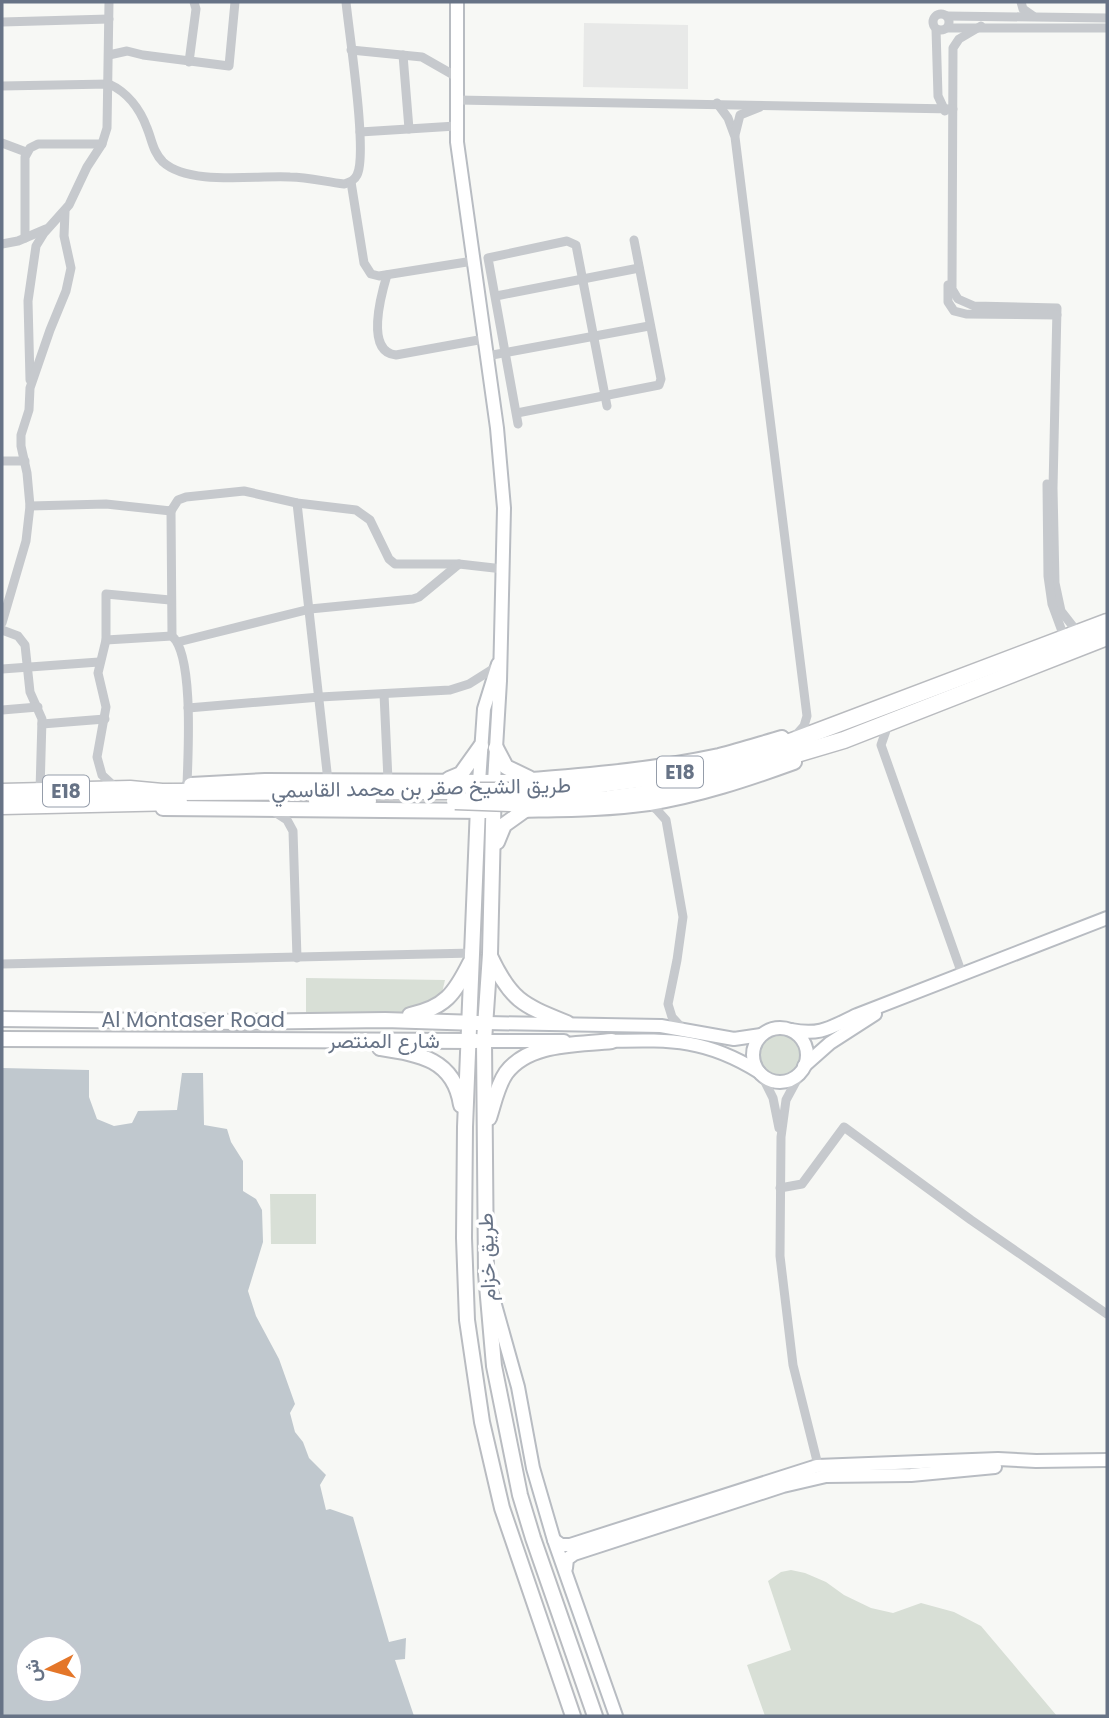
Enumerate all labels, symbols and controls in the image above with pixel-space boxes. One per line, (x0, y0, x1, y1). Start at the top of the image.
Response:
road number: E18 (657, 757, 703, 788)
street label: طريق الشيخ صقر بن محمد القاسمي (271, 770, 571, 808)
road number: E18 (43, 776, 89, 806)
street label: Al Montaser Road (101, 1005, 285, 1034)
street label: شارع المنتصر (327, 1026, 440, 1055)
street label: طريق خزام (470, 1212, 503, 1302)
north arrow (14, 1634, 84, 1704)
text: ش (18, 1658, 47, 1683)

